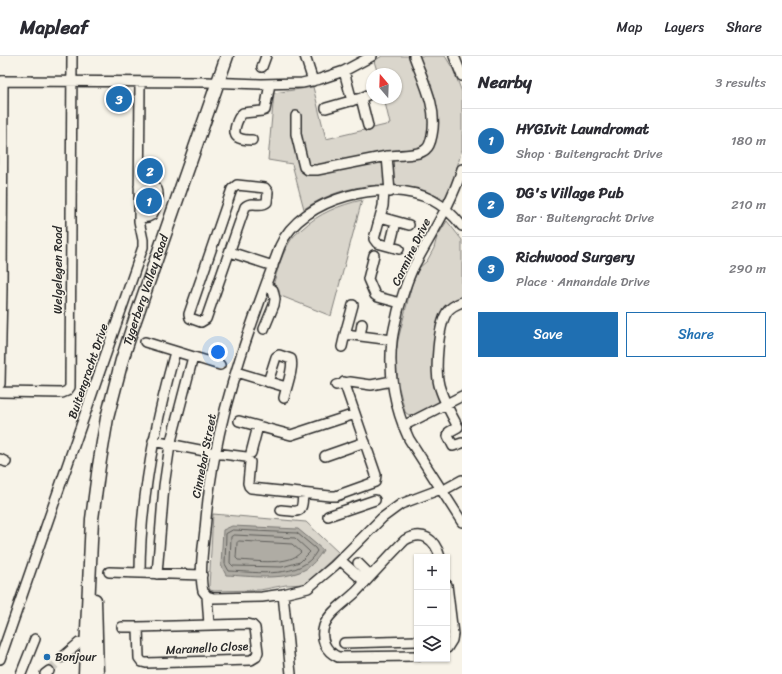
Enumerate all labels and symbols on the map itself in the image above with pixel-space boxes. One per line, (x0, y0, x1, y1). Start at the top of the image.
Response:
north arrow (366, 68, 402, 104)
pin: 3 (106, 84, 132, 114)
pin: 2 (137, 156, 163, 186)
pin: 1 (136, 186, 162, 216)
street label: Carmine Drive (385, 214, 437, 290)
street label: Welgelegen Road (47, 225, 69, 314)
street label: Tygerberg Valley Road (116, 230, 176, 348)
street label: Buitengracht Drive (61, 320, 115, 422)
your location (208, 342, 228, 362)
street label: Cinnebar Street (185, 412, 223, 500)
street label: Maranello Close (165, 635, 249, 661)
place label: Bonjour (55, 646, 98, 668)
marker: Bonjour (42, 652, 52, 662)

